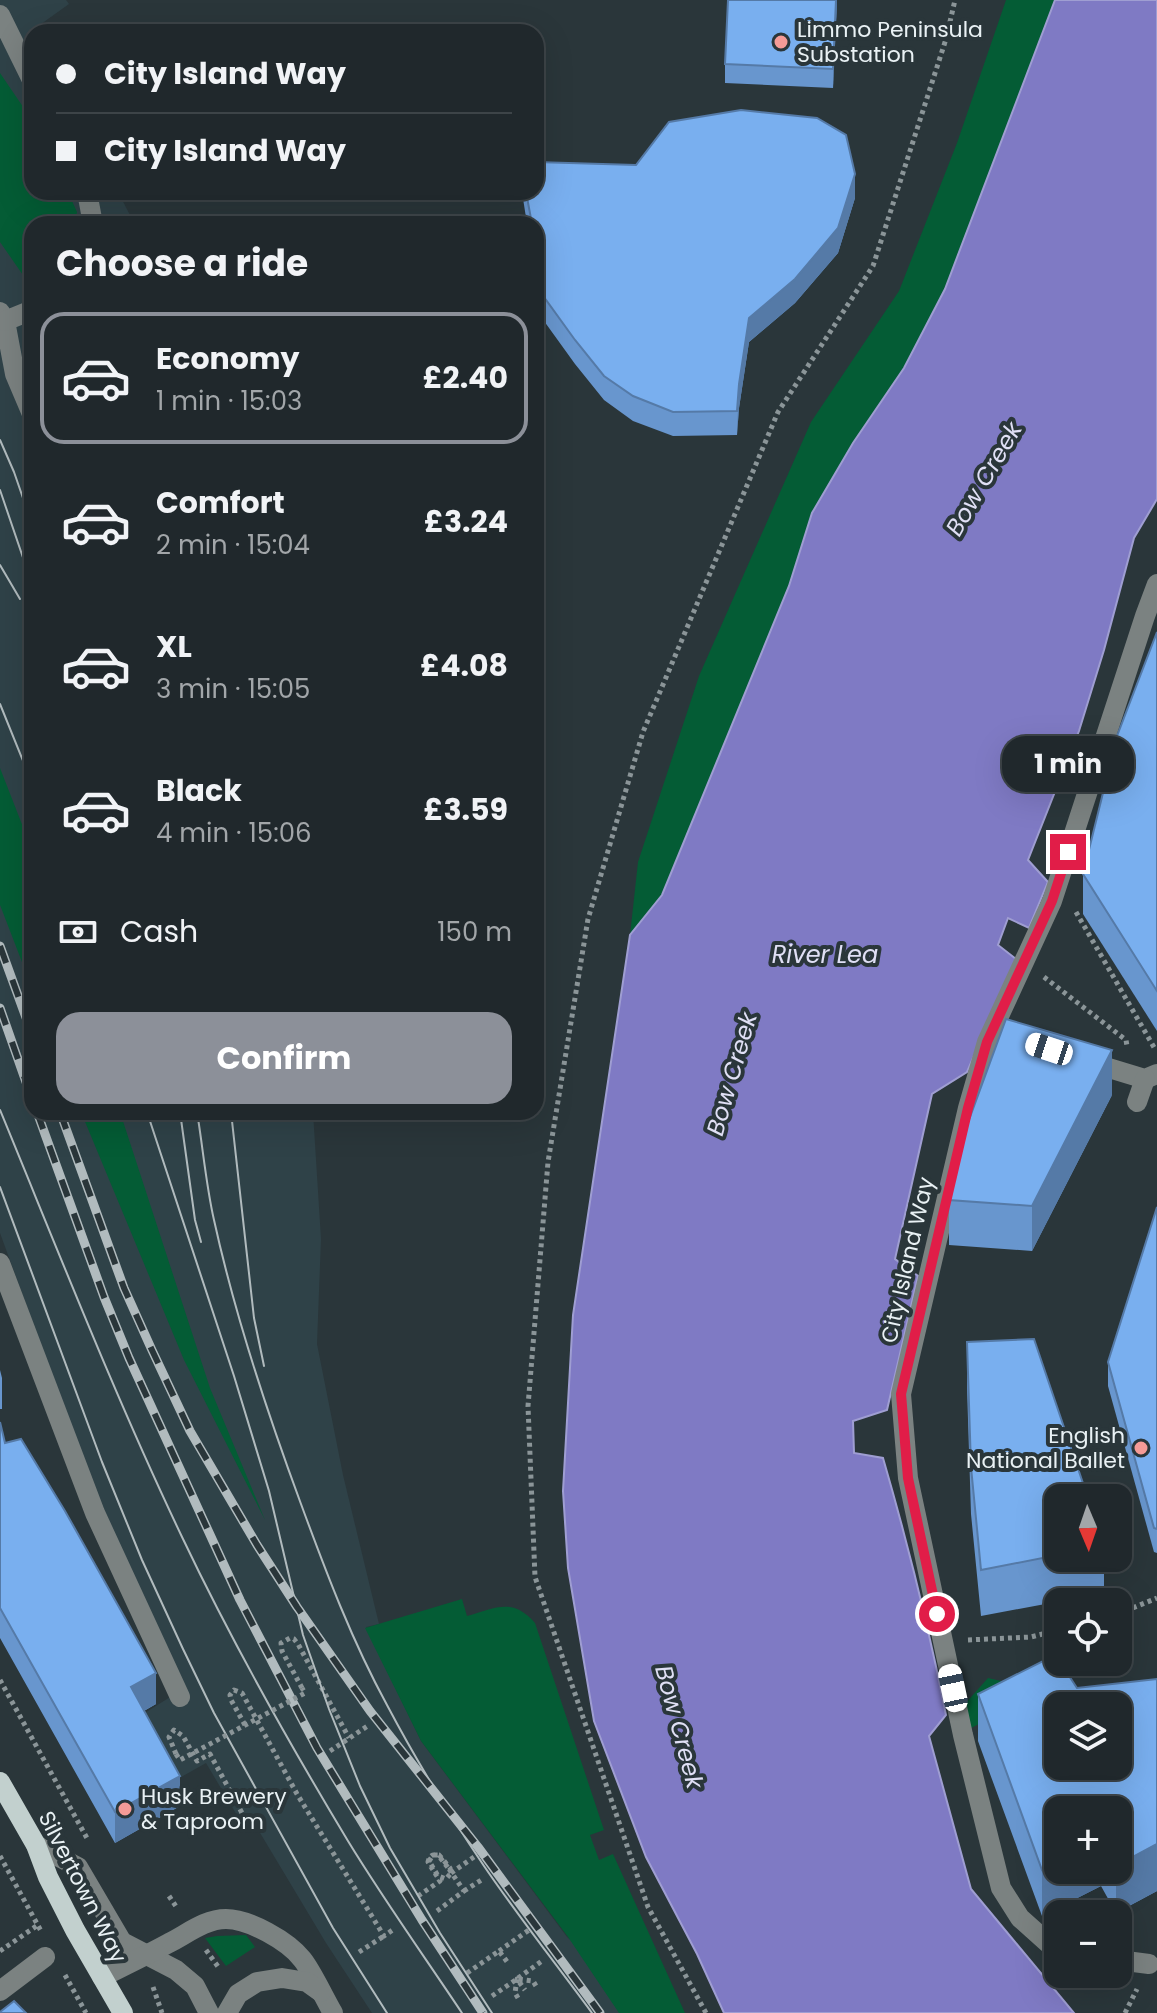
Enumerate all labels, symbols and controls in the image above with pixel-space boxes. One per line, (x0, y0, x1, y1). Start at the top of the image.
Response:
place label: Limmo Peninsula Substation (797, 14, 983, 70)
marker: Limmo Peninsula Substation (772, 33, 790, 51)
text: City Island Way (104, 52, 346, 95)
text: City Island Way (104, 129, 346, 172)
text: Choose a ride (56, 238, 308, 289)
text: Economy (156, 337, 300, 380)
icon: car (60, 342, 132, 414)
text: £2.40 (423, 356, 508, 399)
text: 1 min · 15:03 (156, 383, 302, 419)
water label: Bow Creek (938, 414, 1030, 542)
text: Comfort (156, 481, 285, 524)
icon: car (60, 486, 132, 558)
text: £3.24 (424, 500, 508, 543)
text: 2 min · 15:04 (156, 527, 310, 563)
text: XL (156, 625, 192, 668)
icon: car (60, 630, 132, 702)
text: £4.08 (420, 644, 508, 687)
text: 3 min · 15:05 (156, 671, 310, 707)
callout: 1 min (1002, 736, 1134, 792)
text: 1 min (1034, 746, 1102, 782)
text: Black (156, 769, 242, 812)
icon: car (60, 774, 132, 846)
text: £3.59 (424, 788, 508, 831)
text: 4 min · 15:06 (156, 815, 312, 851)
route end (1050, 834, 1086, 870)
icon: cash (56, 910, 100, 954)
text: Cash (120, 910, 198, 953)
text: 150 m (437, 914, 512, 950)
water label: River Lea (772, 938, 878, 971)
water label: Bow Creek (698, 1007, 765, 1139)
button: Confirm (56, 1012, 512, 1104)
car (1022, 1030, 1076, 1068)
street label: City Island Way (873, 1174, 942, 1346)
place label: English National Ballet (966, 1420, 1125, 1476)
marker: English National Ballet (1132, 1439, 1150, 1457)
north arrow (1044, 1484, 1132, 1572)
map controls (1044, 1484, 1132, 1988)
button: locate (1044, 1588, 1132, 1676)
route start (919, 1596, 955, 1632)
water label: Bow Creek (647, 1661, 712, 1794)
car (936, 1662, 970, 1714)
button: layers (1044, 1692, 1132, 1780)
place label: Husk Brewery & Taproom (141, 1781, 287, 1837)
button: + (1044, 1796, 1132, 1884)
marker: Husk Brewery & Taproom (116, 1800, 134, 1818)
street label: Silvertown Way (31, 1806, 134, 1969)
button: − (1044, 1900, 1132, 1988)

